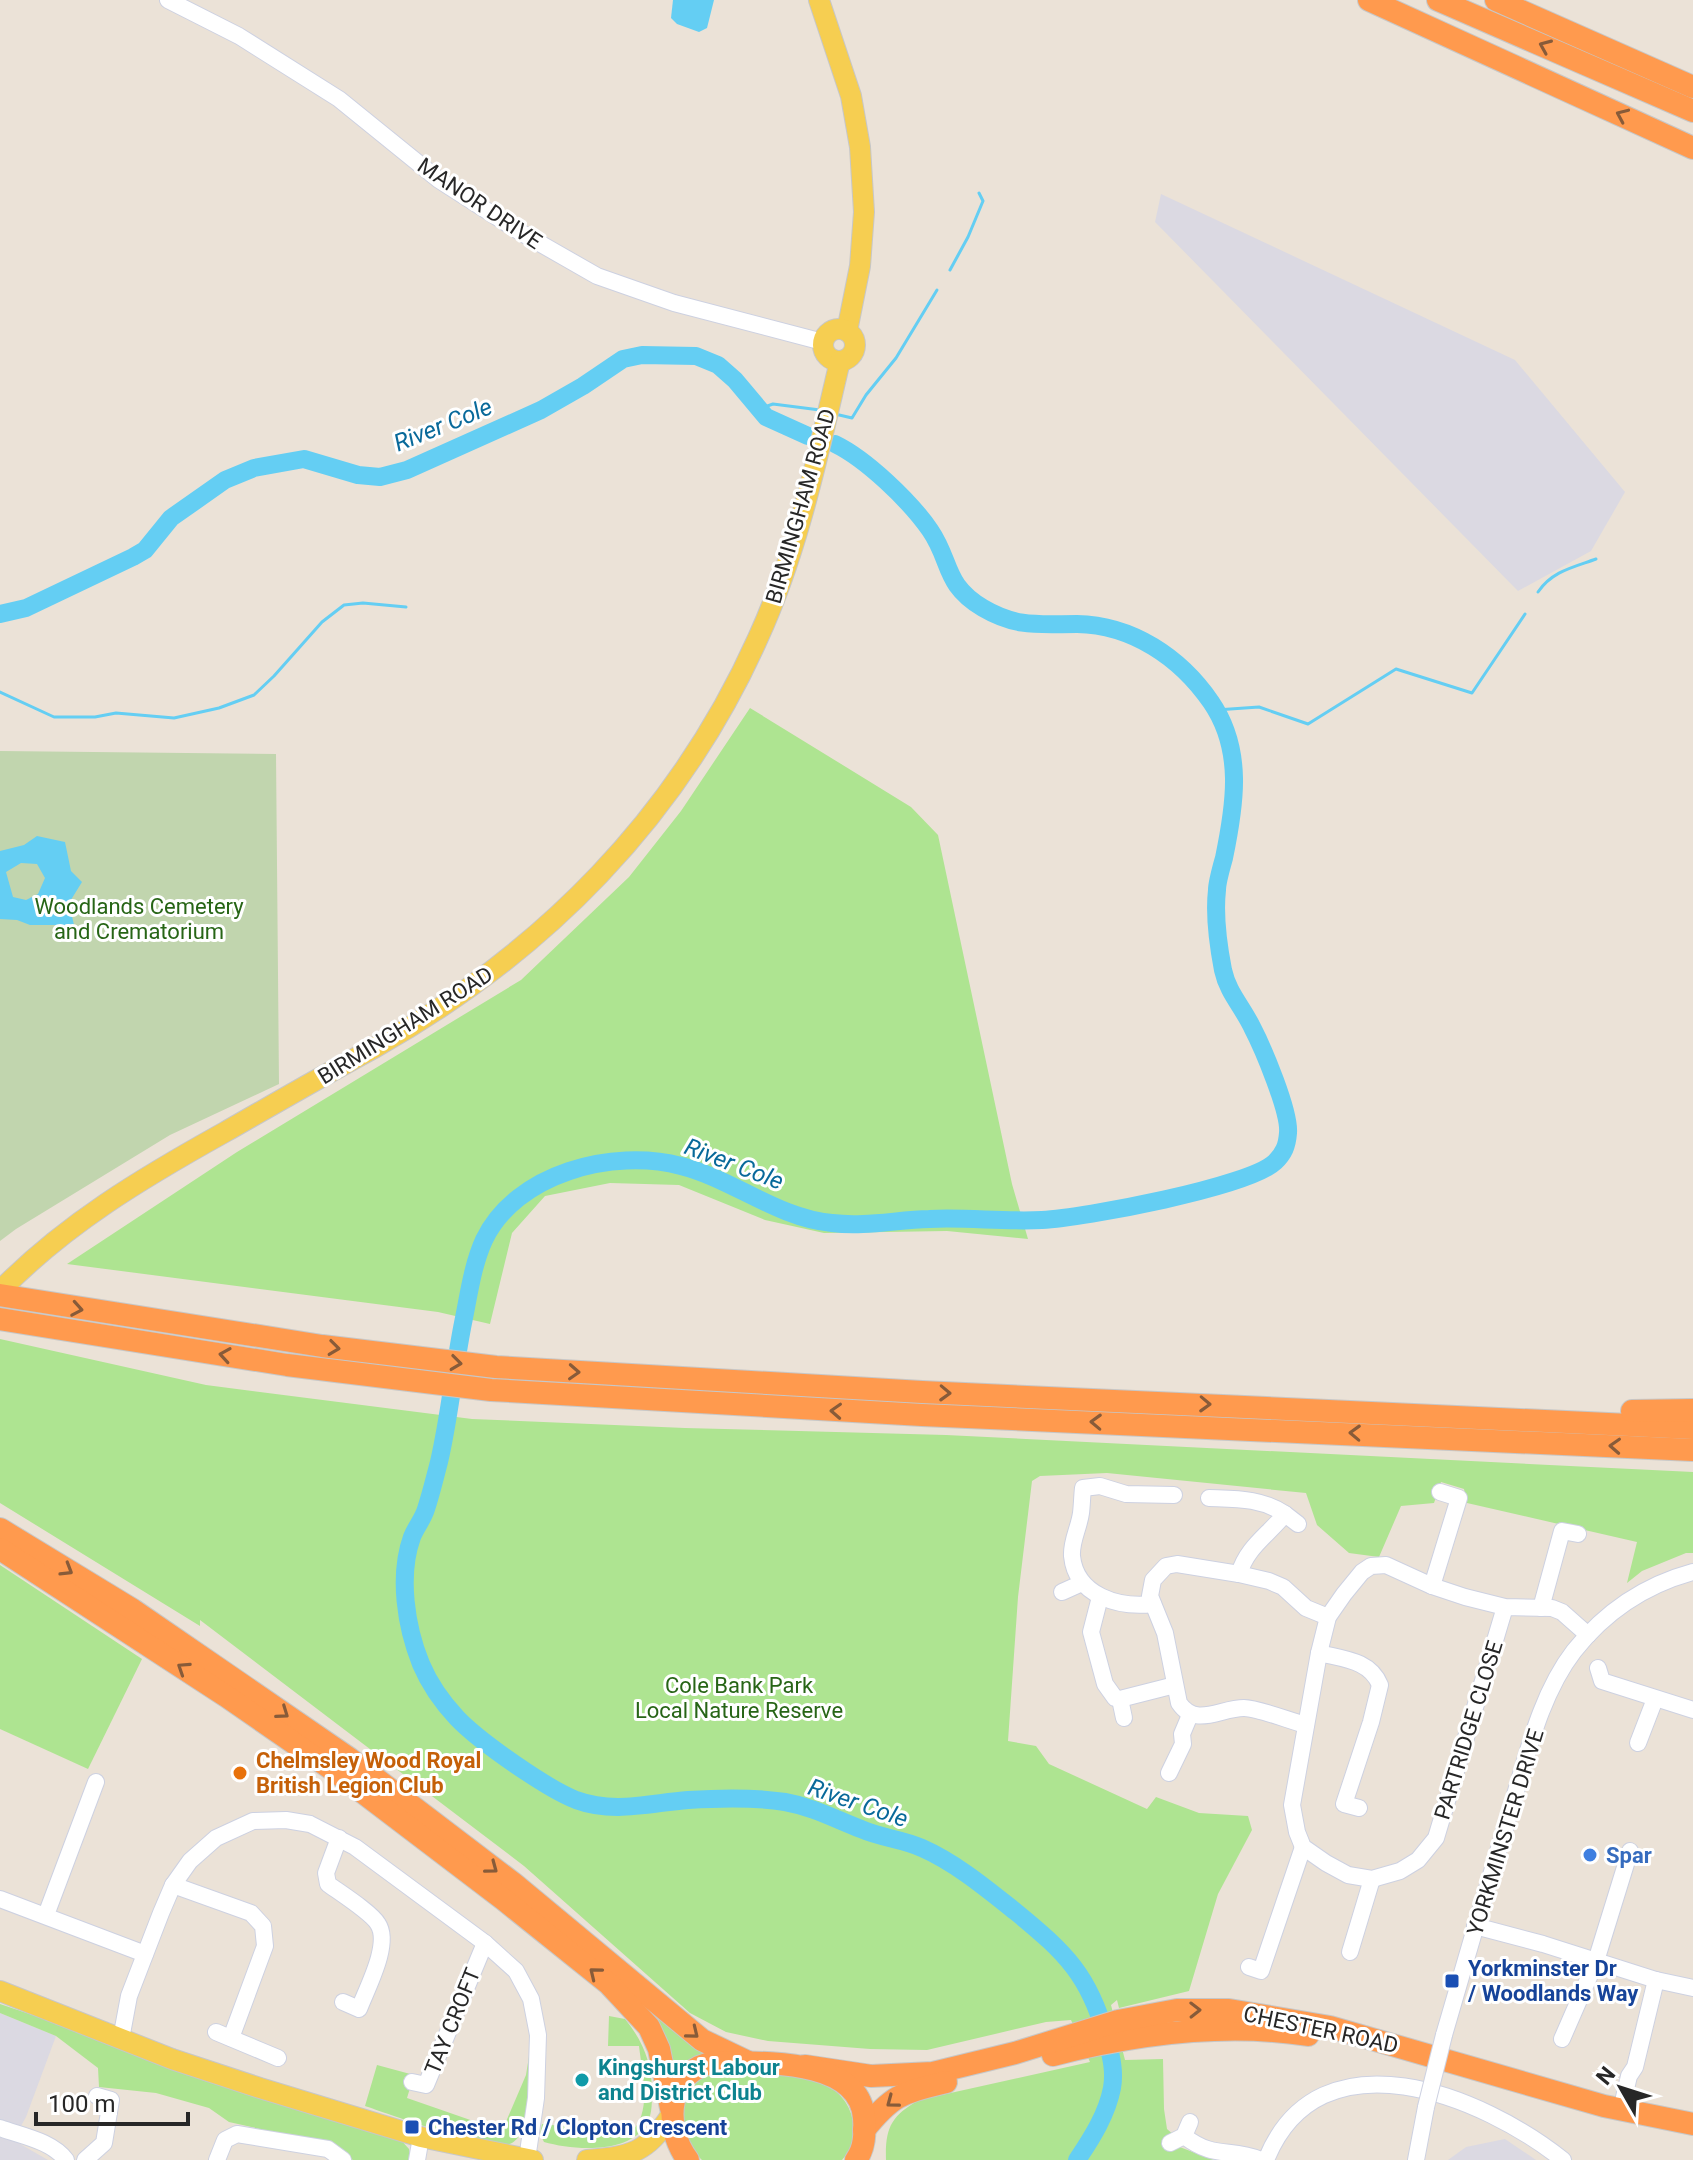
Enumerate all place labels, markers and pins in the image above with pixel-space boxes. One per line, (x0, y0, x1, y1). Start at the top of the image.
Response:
place label: Chelmsley Wood Royal British Legion Club (256, 1748, 481, 1798)
marker: Chelmsley Wood Royal British Legion Club (231, 1764, 249, 1782)
place label: Spar (1606, 1843, 1652, 1868)
marker: Spar (1581, 1846, 1599, 1864)
place label: Yorkminster Dr / Woodlands Way (1467, 1956, 1639, 2006)
marker: Yorkminster Dr / Woodlands Way (1443, 1972, 1461, 1990)
place label: Kingshurst Labour and District Club (598, 2055, 780, 2105)
marker: Kingshurst Labour and District Club (573, 2071, 591, 2089)
place label: Chester Rd / Clopton Crescent (428, 2115, 728, 2140)
marker: Chester Rd / Clopton Crescent (403, 2118, 421, 2136)

